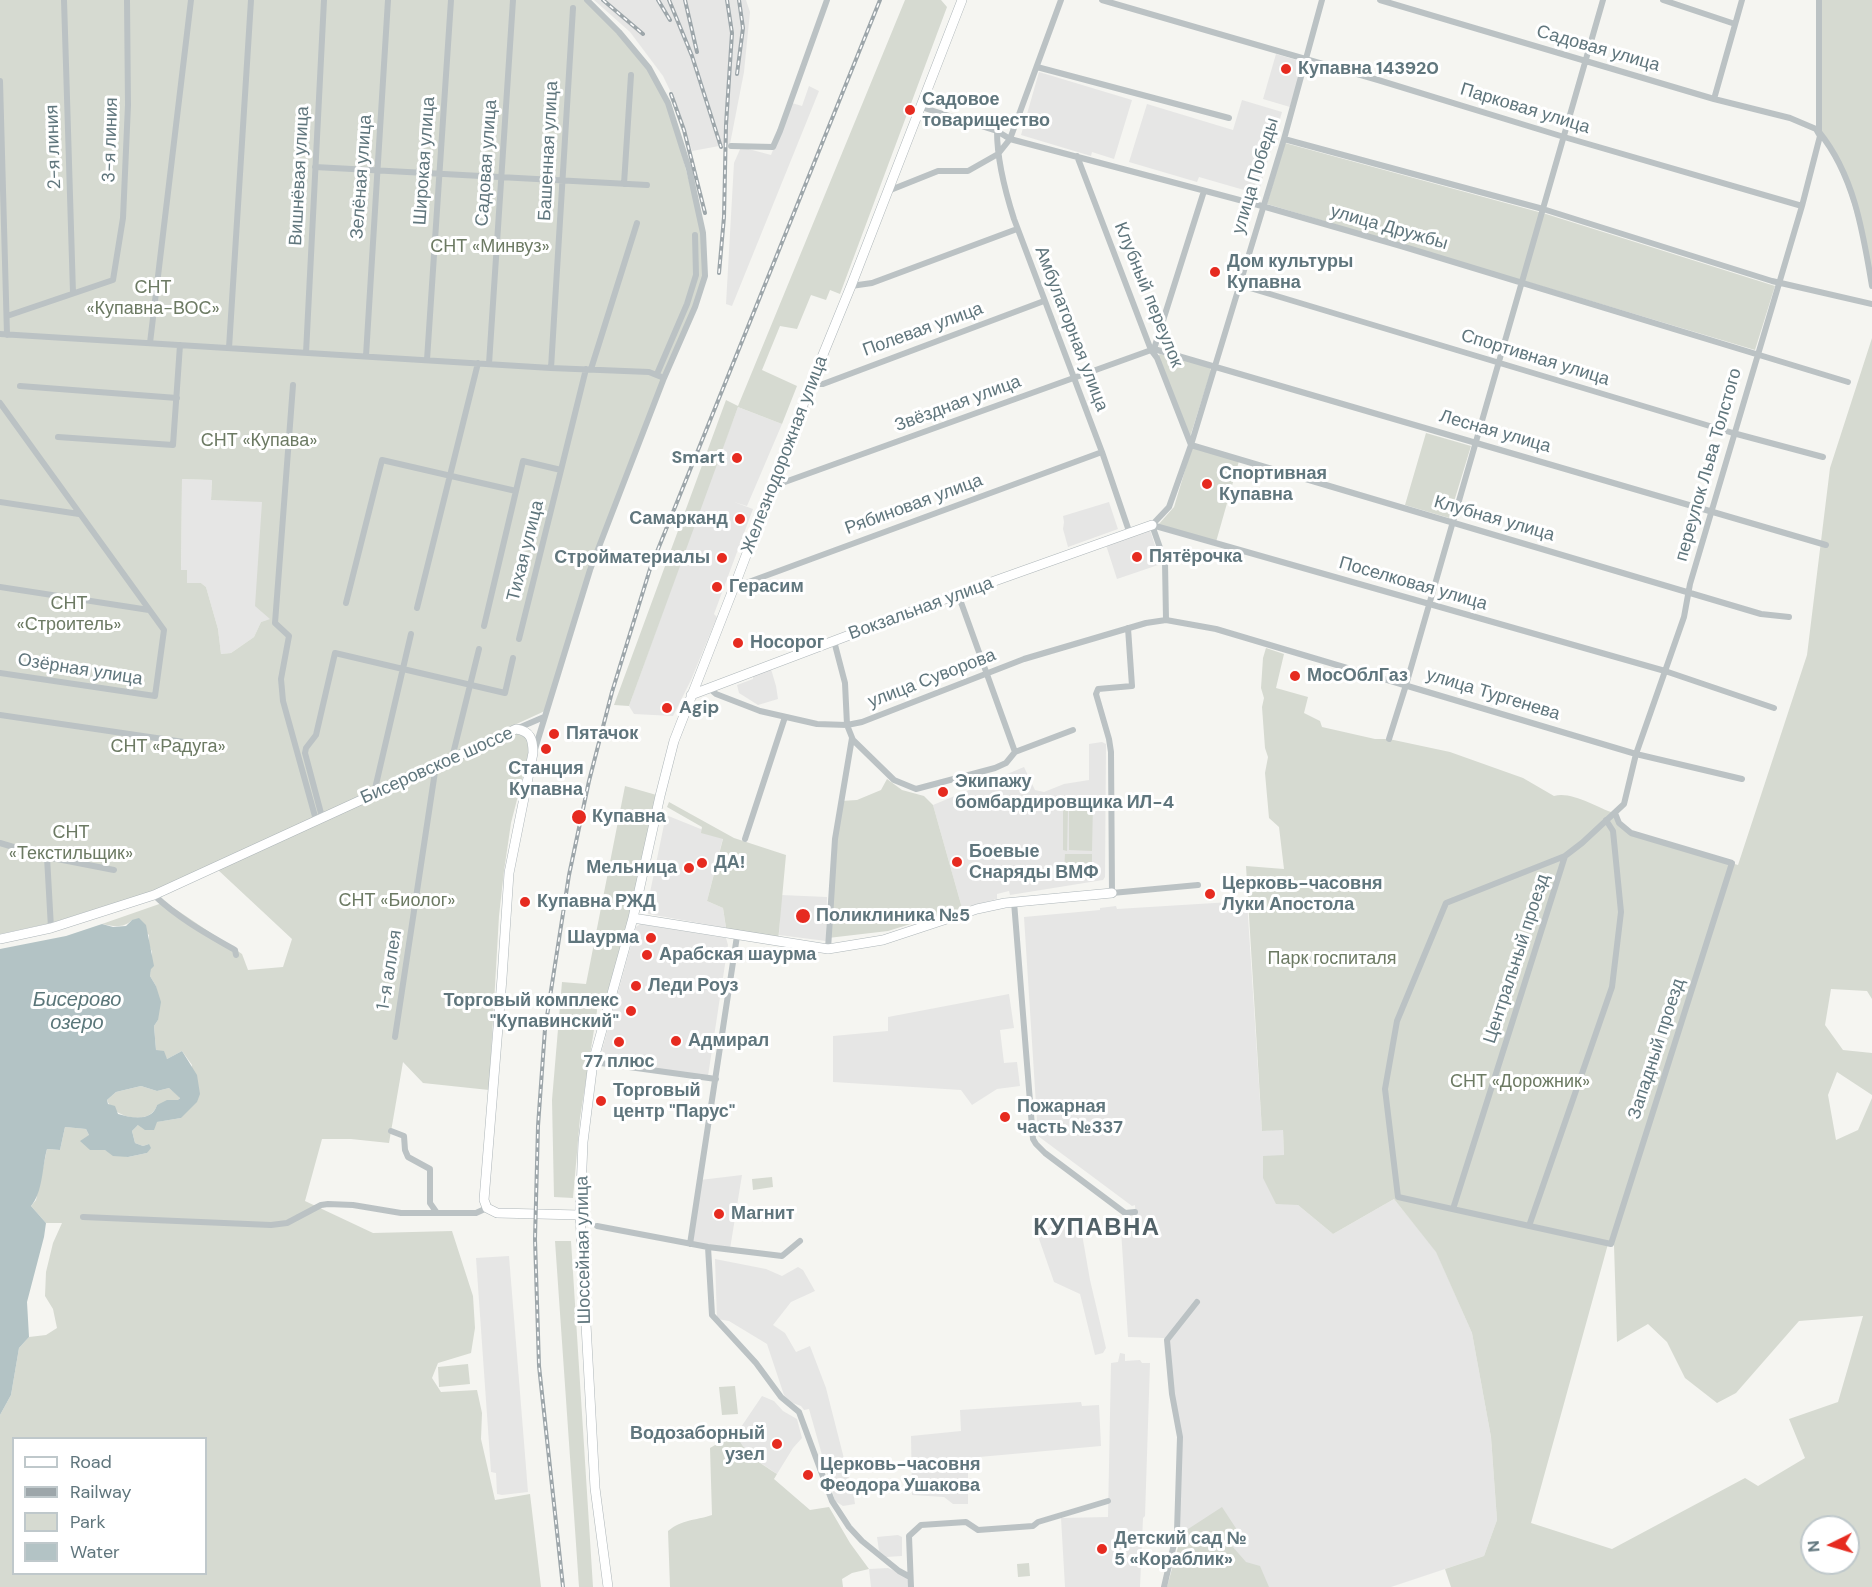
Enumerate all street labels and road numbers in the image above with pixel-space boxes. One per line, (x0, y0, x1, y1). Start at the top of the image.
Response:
street label: Садовая улица (1534, 21, 1662, 77)
street label: Парковая улица (1458, 79, 1592, 139)
street label: Башенная улица (535, 80, 563, 222)
street label: Широкая улица (410, 96, 440, 226)
street label: 3-я линия (99, 97, 123, 183)
street label: Садовая улица (472, 99, 502, 227)
street label: 2-я линия (42, 104, 66, 190)
street label: Вишнёвая улица (286, 106, 314, 246)
street label: Зелёная улица (347, 114, 377, 240)
street label: улица Победы (1228, 115, 1284, 237)
street label: улица Дружбы (1328, 201, 1450, 255)
street label: Клубный переулок (1109, 219, 1187, 371)
street label: Амбулаторная улица (1030, 244, 1112, 414)
street label: Полевая улица (860, 298, 986, 362)
street label: Спортивная улица (1458, 325, 1612, 391)
street label: Железнодорожная улица (737, 353, 833, 557)
street label: переулок Льва Толстого (1671, 366, 1747, 564)
street label: Звёздная улица (892, 371, 1024, 437)
street label: Лесная улица (1437, 406, 1553, 458)
street label: Рябиновая улица (842, 470, 986, 540)
street label: Клубная улица (1431, 491, 1557, 547)
street label: Тихая улица (503, 498, 549, 604)
street label: Поселковая улица (1336, 552, 1490, 616)
street label: Вокзальная улица (846, 573, 996, 645)
street label: улица Суворова (865, 645, 999, 713)
street label: Озёрная улица (16, 649, 144, 691)
street label: улица Тургенева (1424, 664, 1562, 726)
street label: Бисеровское шоссе (357, 723, 517, 809)
street label: Центральный проезд (1479, 872, 1555, 1046)
street label: 1-я аллея (373, 928, 407, 1012)
street label: Западный проезд (1624, 976, 1690, 1122)
street label: Шоссейная улица (572, 1176, 596, 1324)

